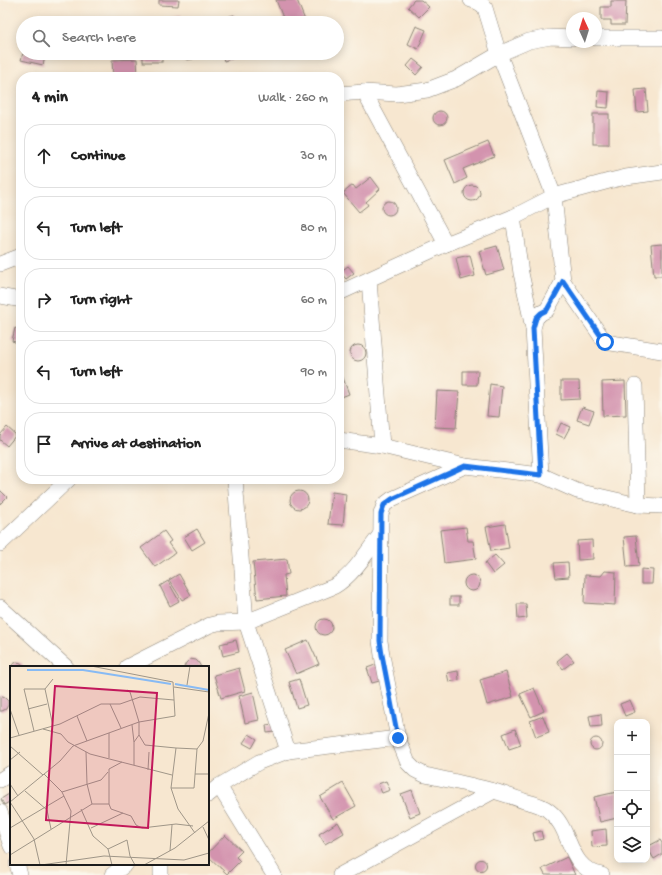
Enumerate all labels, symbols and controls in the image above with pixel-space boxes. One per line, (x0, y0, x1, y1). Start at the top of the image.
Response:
north arrow (566, 12, 602, 48)
search box (16, 16, 344, 60)
icon: search (30, 27, 52, 49)
text: Search here (62, 29, 136, 47)
text: 4 min (32, 88, 68, 108)
text: Walk · 260 m (258, 91, 328, 106)
icon: ahead (33, 145, 55, 167)
text: Continue (71, 147, 125, 165)
text: 30 m (301, 149, 327, 164)
icon: left (33, 217, 55, 239)
text: Turn left (71, 219, 122, 237)
text: 80 m (300, 221, 327, 236)
icon: right (33, 289, 55, 311)
text: Turn right (71, 291, 131, 309)
text: 60 m (301, 293, 327, 308)
route start (596, 333, 614, 351)
icon: left (33, 361, 55, 383)
text: Turn left (71, 363, 122, 381)
text: 90 m (301, 365, 327, 380)
icon: arrive (33, 433, 55, 455)
text: Arrive at destination (71, 435, 201, 453)
inset map (10, 666, 209, 865)
map controls (614, 719, 650, 863)
button: + (614, 719, 650, 755)
route end (389, 729, 407, 747)
button: − (614, 755, 650, 791)
button: locate (614, 791, 650, 827)
button: layers (614, 827, 650, 863)

